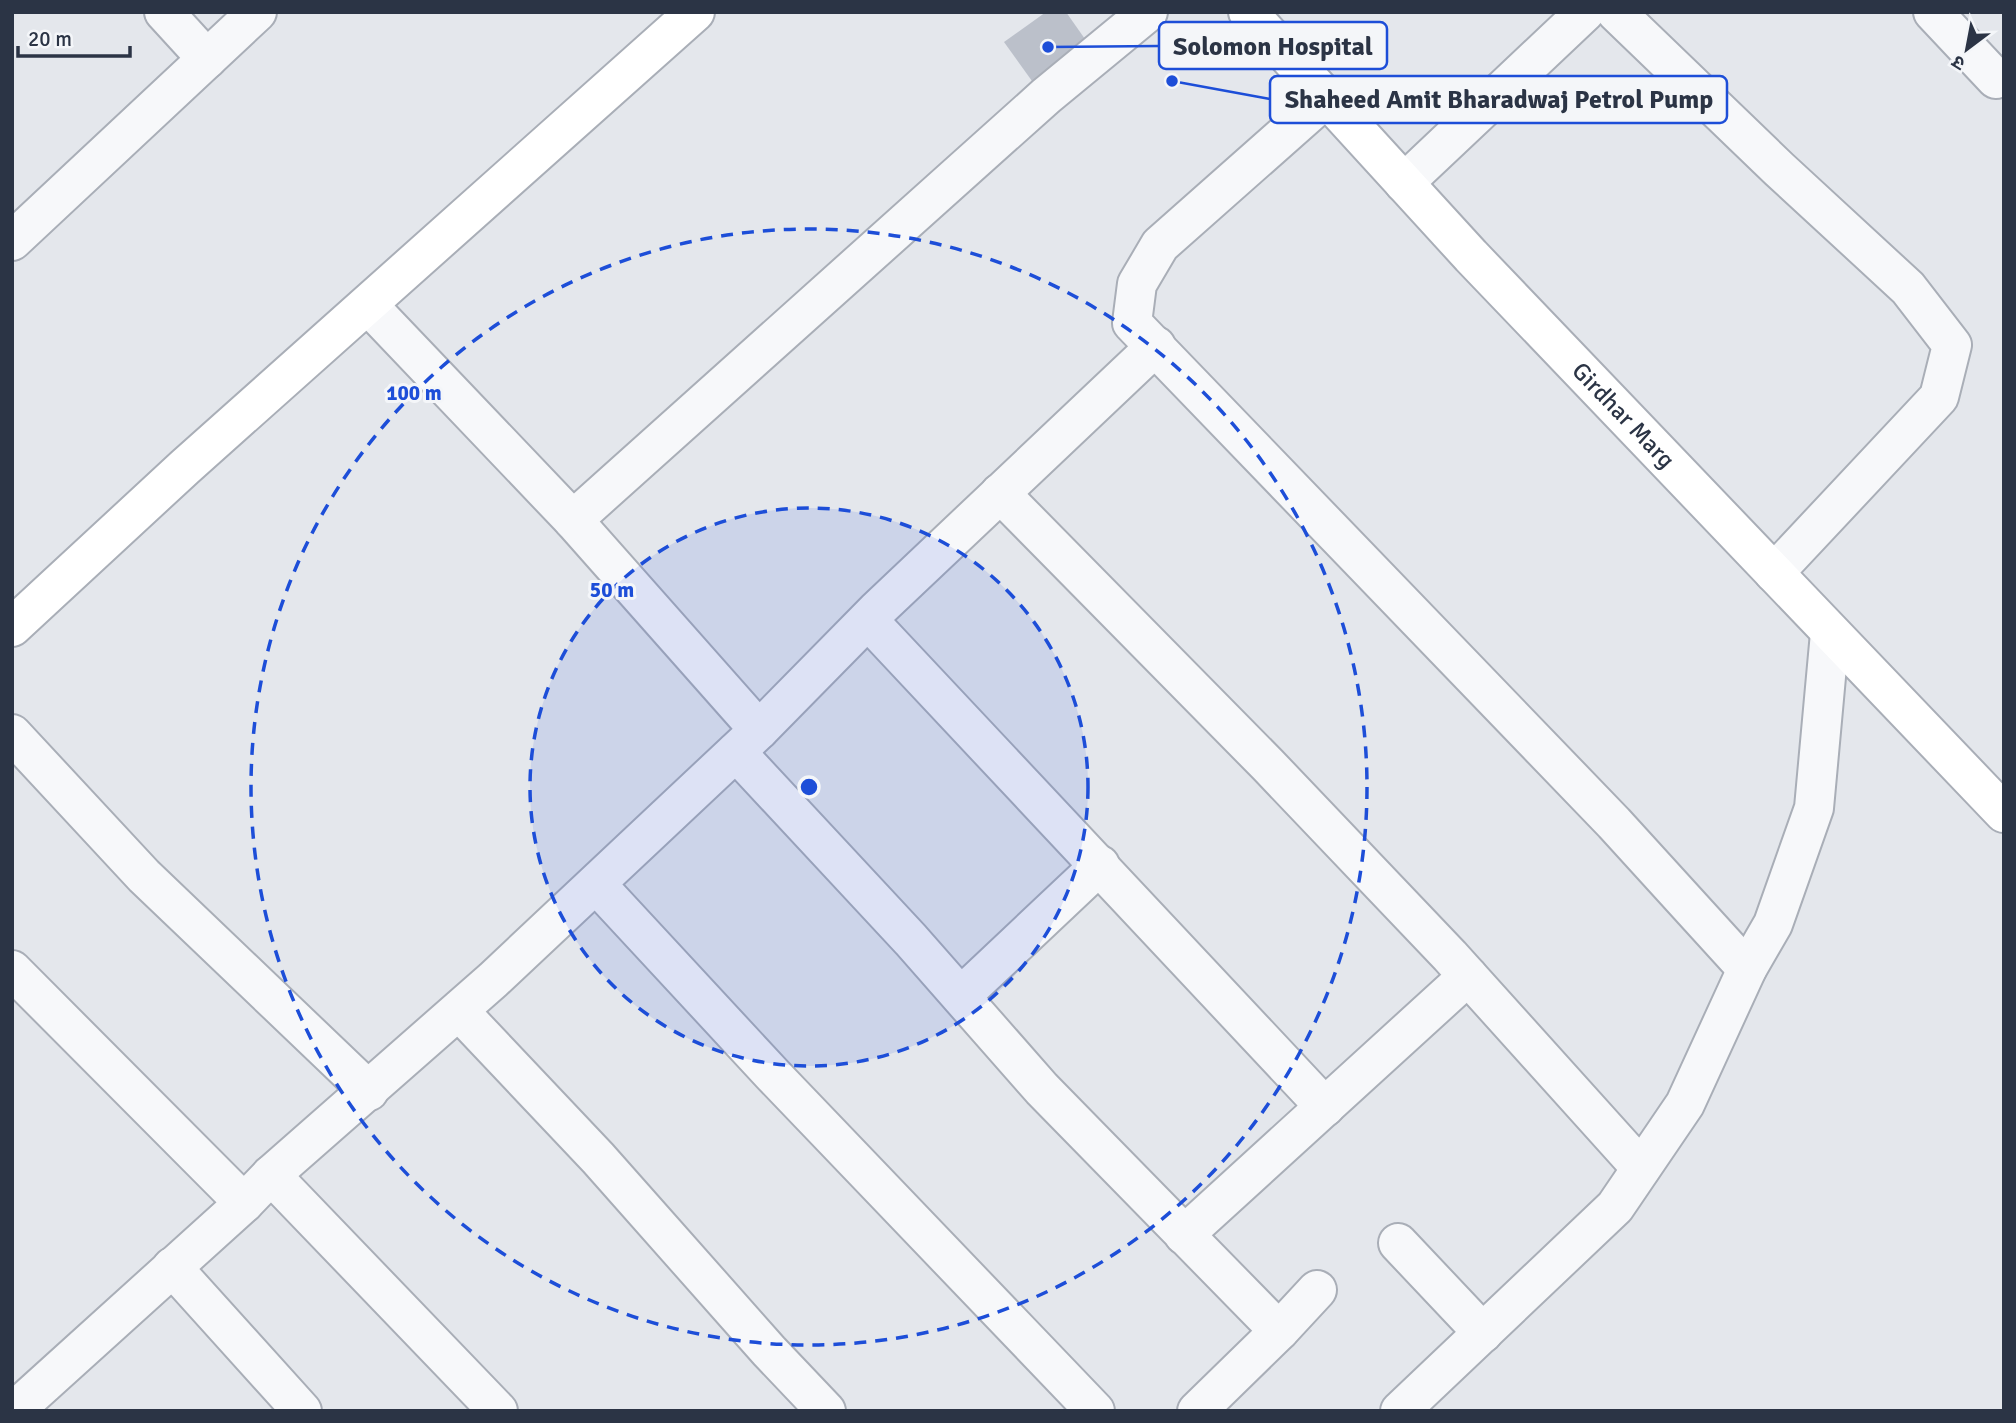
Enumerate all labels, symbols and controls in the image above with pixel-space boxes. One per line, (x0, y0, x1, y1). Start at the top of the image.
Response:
scale bar (18, 14, 130, 58)
north arrow (1932, 14, 2002, 84)
callout: Solomon Hospital (1159, 22, 1387, 69)
text: 20 m (28, 26, 72, 52)
text: Solomon Hospital (1173, 31, 1373, 63)
text: उ (1947, 49, 1970, 76)
callout: Shaheed Amit Bharadwaj Petrol Pump (1270, 76, 1727, 123)
text: Shaheed Amit Bharadwaj Petrol Pump (1285, 84, 1713, 116)
street label: Girdhar Marg (1566, 356, 1681, 475)
text: 100 m (386, 380, 442, 406)
text: 50 m (590, 577, 634, 603)
centre of rings (797, 775, 821, 799)

